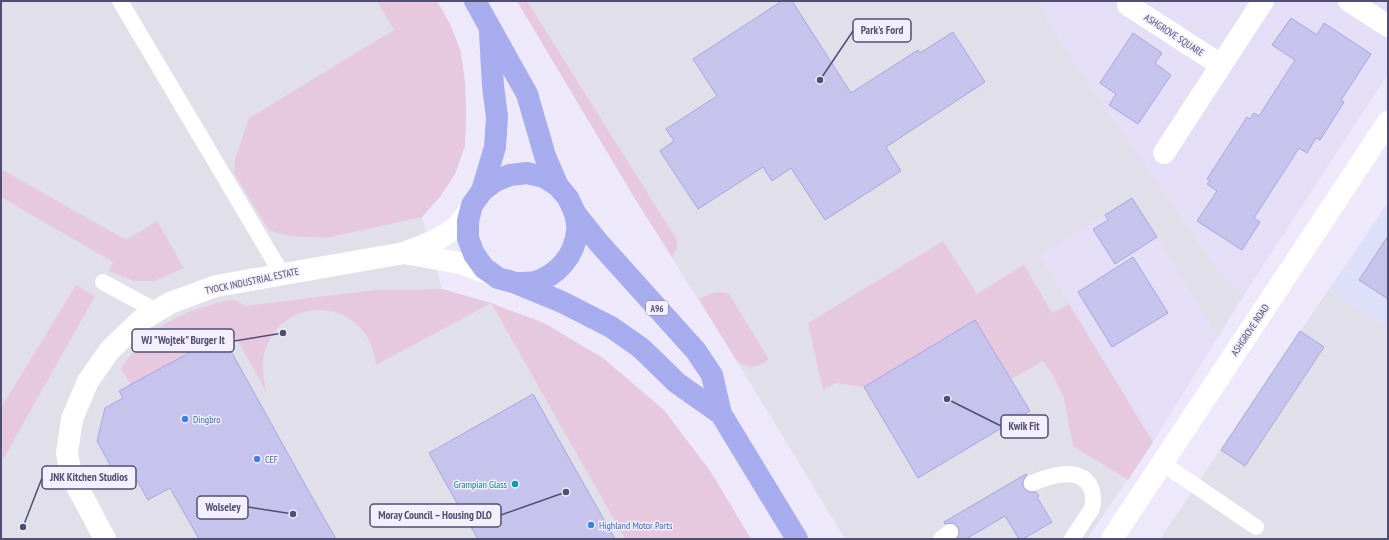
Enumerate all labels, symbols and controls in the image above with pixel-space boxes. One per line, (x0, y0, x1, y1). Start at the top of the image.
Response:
street label: ASHGROVE SQUARE (1142, 11, 1206, 59)
callout: Park's Ford (853, 19, 911, 42)
text: Park's Ford (861, 23, 903, 37)
street label: TYOCK INDUSTRIAL ESTATE (204, 265, 300, 297)
road number: A96 (646, 301, 668, 315)
street label: ASHGROVE ROAD (1228, 302, 1272, 358)
callout: WJ "Wojtek" Burger It (132, 329, 234, 352)
text: WJ "Wojtek" Burger It (140, 333, 226, 347)
place label: Dingbro (193, 413, 221, 426)
marker: Dingbro (180, 414, 190, 424)
callout: Kwik Fit (1001, 415, 1048, 438)
text: Kwik Fit (1008, 419, 1040, 433)
place label: CEF (265, 453, 278, 466)
marker: CEF (252, 454, 262, 464)
callout: JNK Kitchen Studios (42, 466, 136, 489)
text: JNK Kitchen Studios (49, 470, 128, 484)
place label: Grampian Glass (454, 478, 508, 491)
marker: Grampian Glass (510, 479, 520, 489)
callout: Wolseley (197, 496, 248, 519)
text: Wolseley (204, 500, 241, 514)
callout: Moray Council – Housing DLO (370, 504, 501, 527)
text: Moray Council – Housing DLO (378, 508, 492, 522)
place label: Highland Motor Parts (599, 519, 673, 532)
marker: Highland Motor Parts (586, 520, 596, 530)

